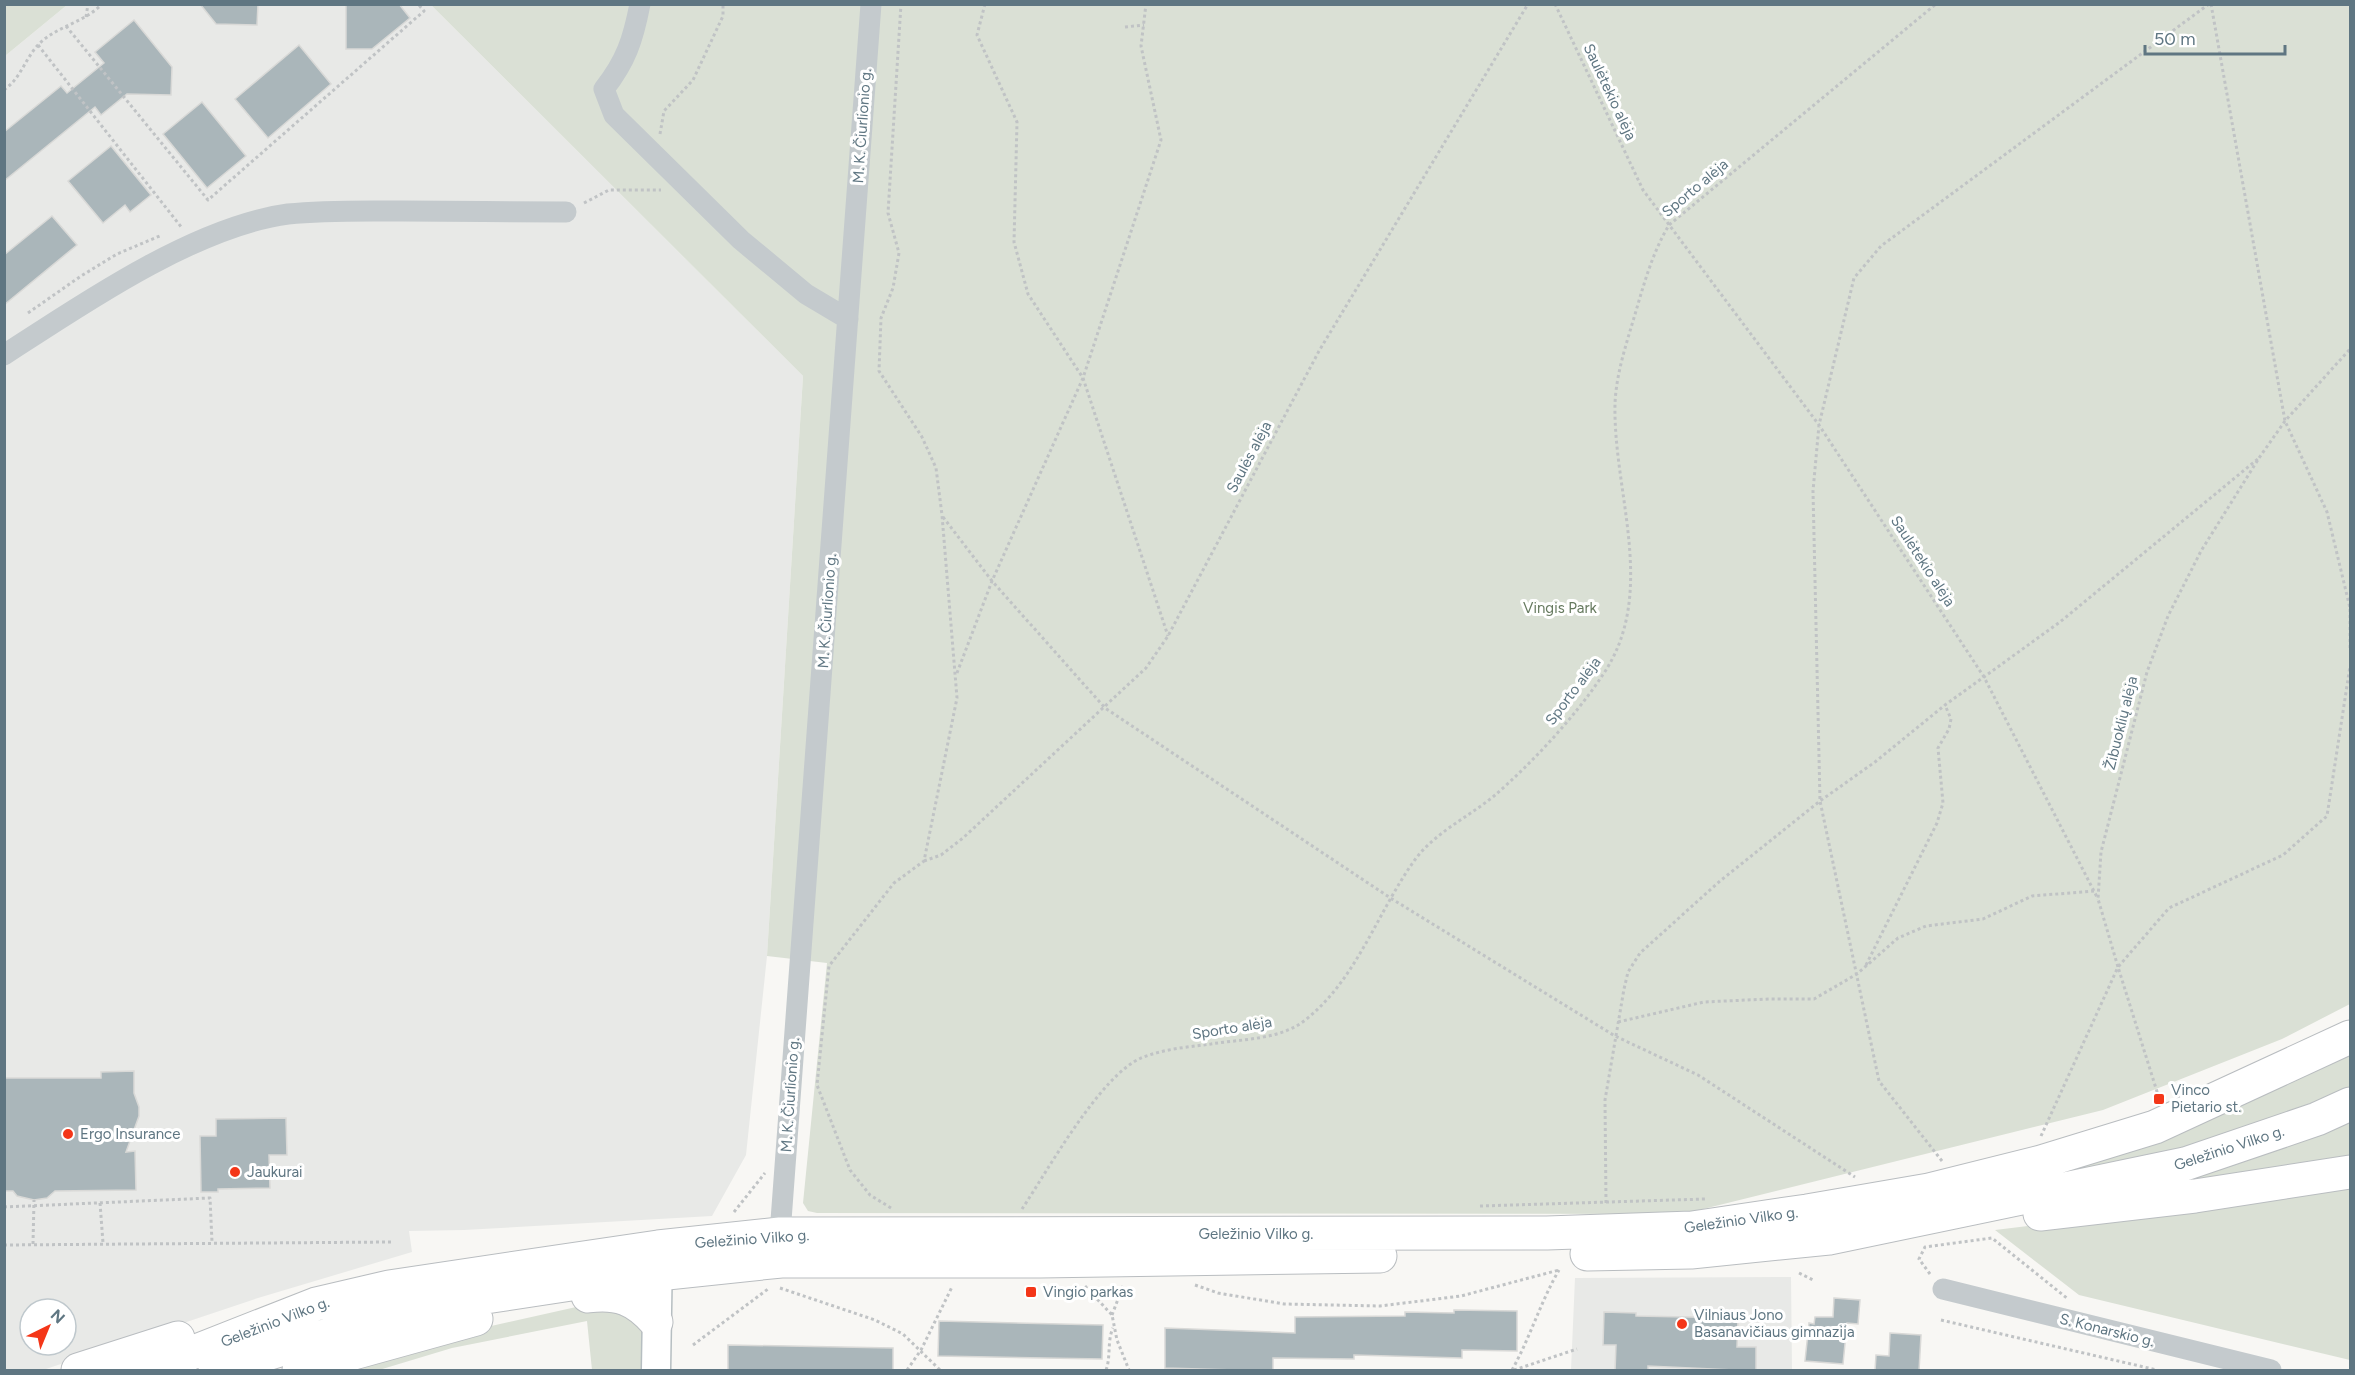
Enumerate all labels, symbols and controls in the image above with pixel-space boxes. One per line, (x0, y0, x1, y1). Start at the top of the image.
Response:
scale bar (2145, 18, 2284, 56)
text: 50 m (2154, 28, 2196, 50)
street label: Saulėtekio alėja (1580, 41, 1640, 143)
street label: M. K. Čiurlionio g. (849, 68, 875, 184)
street label: Sporto alėja (1658, 155, 1732, 221)
street label: Saulės alėja (1223, 418, 1275, 496)
street label: Saulėtekio alėja (1887, 512, 1959, 610)
street label: M. K. Čiurlionio g. (814, 553, 840, 669)
park label: Vingis Park (1523, 599, 1598, 617)
street label: Sporto alėja (1542, 653, 1604, 729)
street label: Žibuoklių alėja (2101, 674, 2141, 772)
street label: Sporto alėja (1191, 1013, 1273, 1043)
street label: M. K. Čiurlionio g. (777, 1037, 803, 1153)
place label: Vinco Pietario st. (2171, 1081, 2241, 1116)
marker: Vinco Pietario st. (2152, 1092, 2166, 1106)
street label: Geležinio Vilko g. (2172, 1122, 2286, 1174)
place label: Ergo Insurance (80, 1125, 180, 1143)
marker: Ergo Insurance (61, 1127, 75, 1141)
place label: Jaukurai (247, 1163, 303, 1181)
marker: Jaukurai (228, 1165, 242, 1179)
street label: Geležinio Vilko g. (1683, 1203, 1799, 1237)
street label: Geležinio Vilko g. (1199, 1225, 1313, 1243)
street label: Geležinio Vilko g. (694, 1226, 810, 1252)
place label: Vingio parkas (1043, 1283, 1133, 1301)
marker: Vingio parkas (1024, 1285, 1038, 1299)
street label: Geležinio Vilko g. (218, 1293, 332, 1351)
north arrow (18, 1297, 78, 1357)
text: N (47, 1305, 69, 1328)
place label: Vilniaus Jono Basanavičiaus gimnazija (1694, 1306, 1855, 1341)
street label: S. Konarskio g. (2058, 1310, 2156, 1350)
marker: Vilniaus Jono Basanavičiaus gimnazija (1675, 1317, 1689, 1331)

